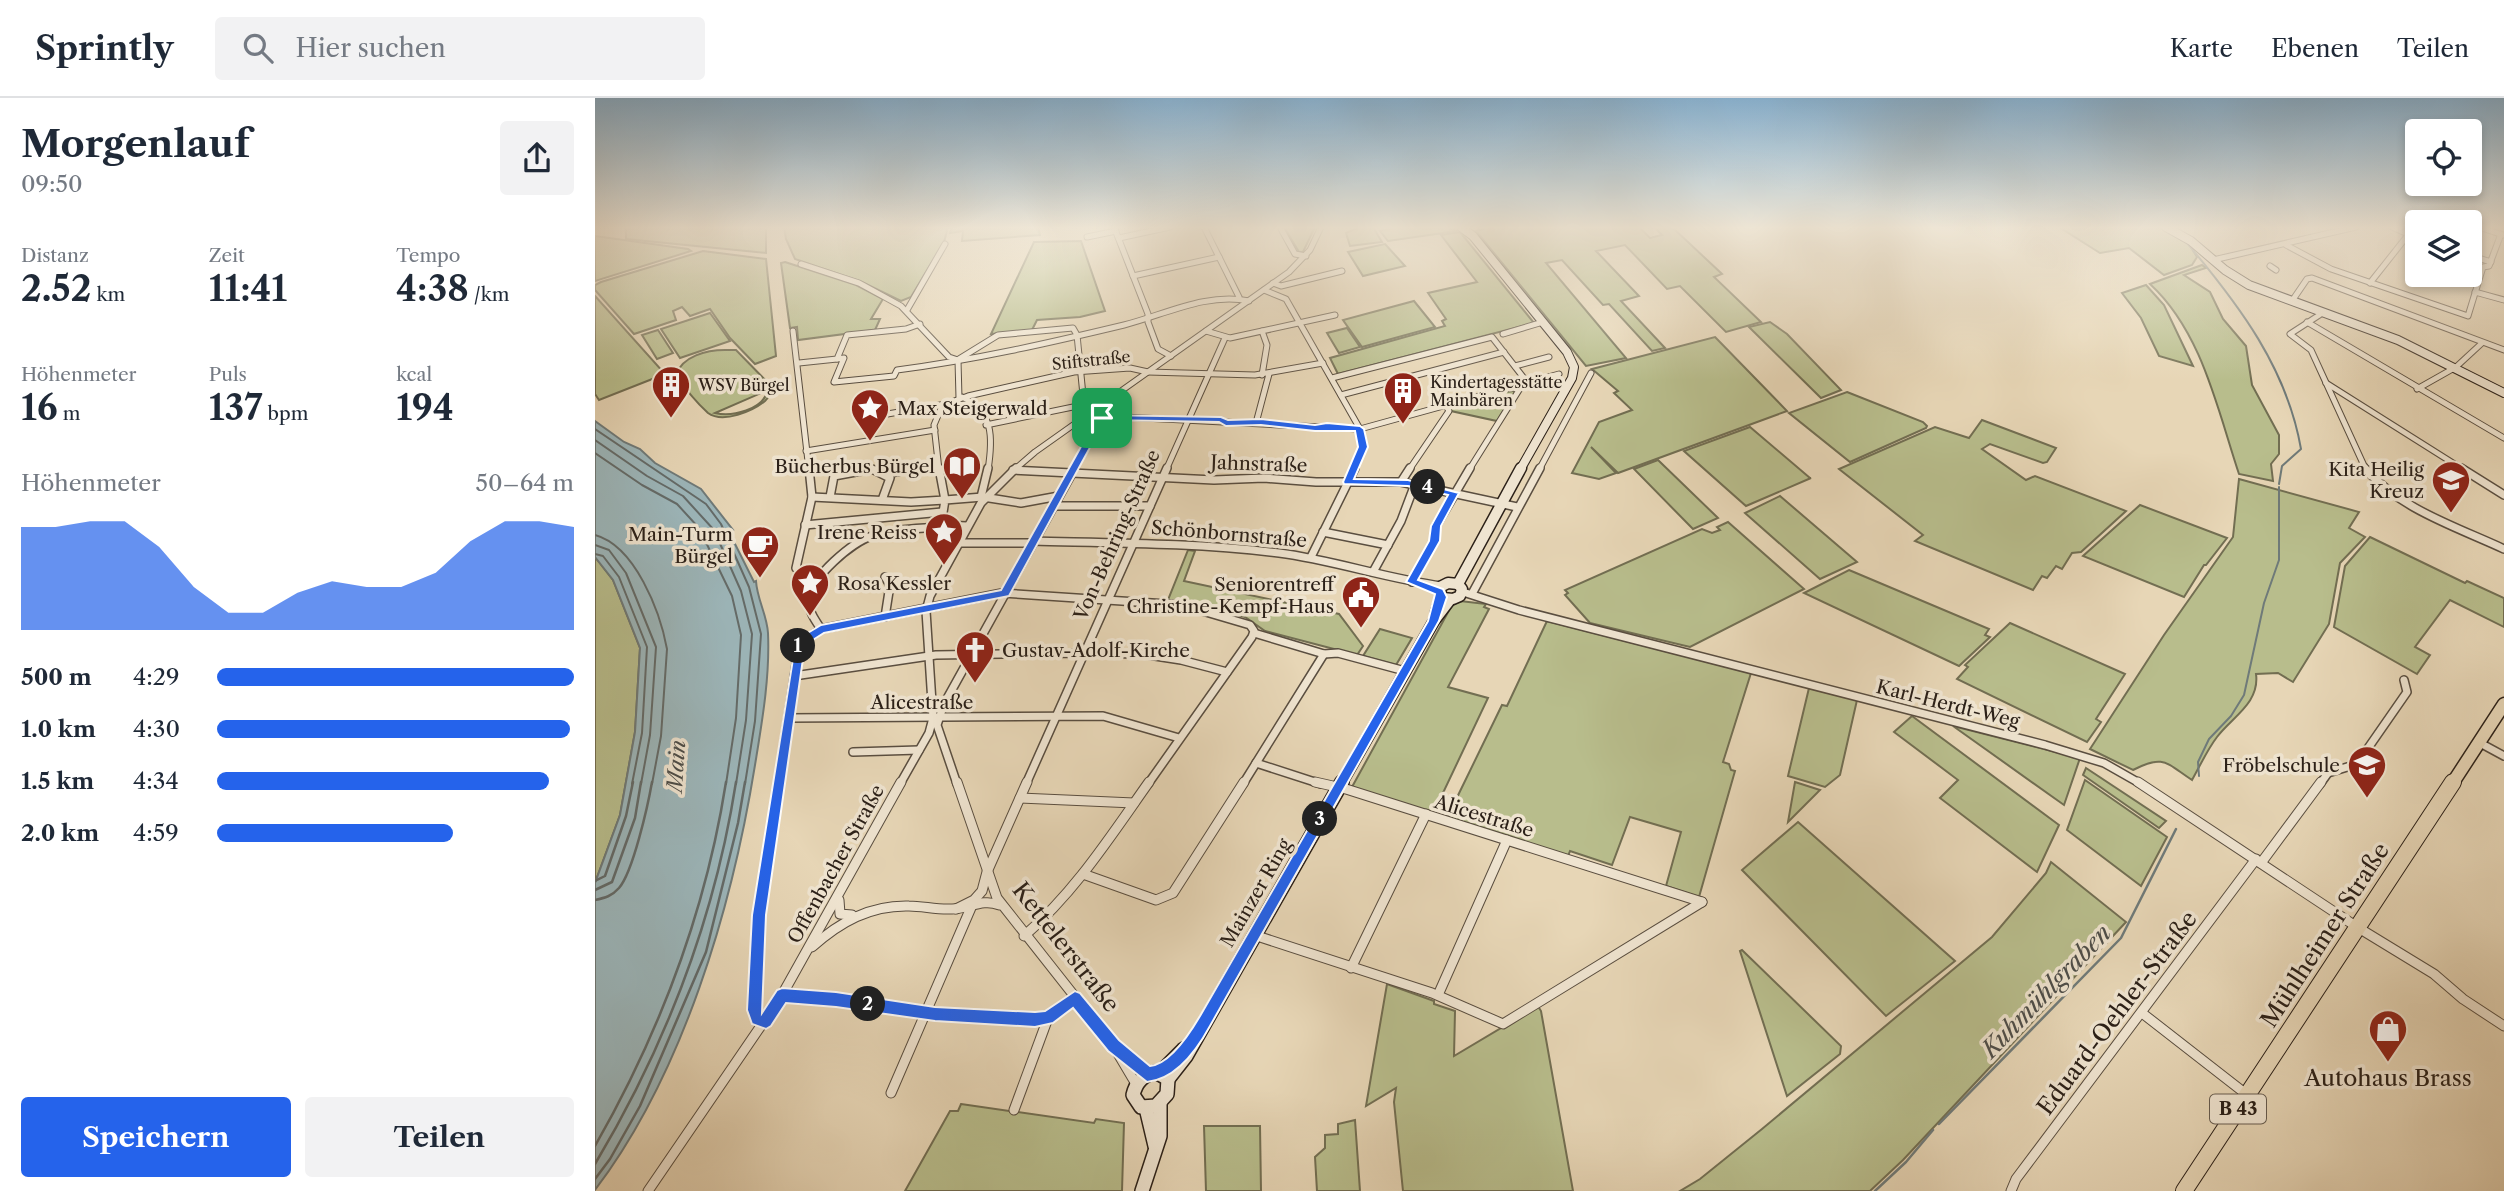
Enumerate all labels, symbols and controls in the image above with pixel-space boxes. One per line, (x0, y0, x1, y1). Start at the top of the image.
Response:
search box (215, 17, 705, 80)
text: Sprintly (35, 28, 173, 69)
icon: search (239, 29, 277, 67)
text: Hier suchen (295, 32, 446, 64)
text: Karte (2170, 34, 2233, 63)
text: Ebenen (2271, 34, 2359, 63)
text: Teilen (2397, 34, 2469, 63)
map controls (2405, 119, 2482, 287)
button: locate (2405, 119, 2482, 196)
text: Morgenlauf (21, 120, 250, 167)
button: share (500, 121, 574, 195)
text: 09:50 (21, 170, 83, 198)
button: layers (2405, 210, 2482, 287)
text: Distanz (21, 244, 89, 267)
text: Zeit (209, 244, 245, 267)
text: Tempo (396, 244, 460, 267)
text: 2.52 (21, 267, 91, 310)
text: 11:41 (209, 267, 287, 310)
text: 4:38 (396, 267, 469, 310)
text: km (91, 283, 125, 306)
text: /km (469, 283, 509, 306)
street label: Stiftstraße (1051, 346, 1131, 374)
text: Höhenmeter (21, 363, 137, 386)
text: Puls (209, 363, 247, 386)
text: kcal (396, 363, 432, 386)
building icon: WSV Bürgel (650, 364, 692, 419)
building icon: Kindertagesstätte Mainbären (1382, 370, 1424, 425)
place label: Kindertagesstätte Mainbären (1430, 372, 1562, 410)
place label: WSV Bürgel (697, 375, 790, 395)
text: 16 (21, 386, 58, 429)
text: 137 (209, 386, 262, 429)
text: 194 (396, 386, 454, 429)
place icon: Max Steigerwald (849, 387, 891, 442)
pin (1072, 388, 1132, 448)
place label: Max Steigerwald (897, 397, 1048, 420)
icon: arrive (1083, 399, 1121, 437)
text: m (58, 402, 80, 425)
text: bpm (262, 402, 308, 425)
library icon: Bücherbus Bürgel (941, 445, 983, 500)
street label: Von-Behring-Straße (1069, 446, 1165, 625)
street label: Jahnstraße (1207, 451, 1308, 477)
place label: Bücherbus Bürgel (774, 455, 935, 478)
place label: Kita Heilig Kreuz (2328, 458, 2425, 503)
school or university icon: Kita Heilig Kreuz (2430, 459, 2472, 514)
text: Höhenmeter (21, 469, 161, 497)
text: 50–64 m (476, 469, 574, 497)
pin: 4 (1411, 470, 1445, 504)
text: 4 (1422, 475, 1433, 498)
place icon: Irene Reiss (923, 511, 965, 566)
street label: Schönbornstraße (1150, 516, 1308, 552)
place label: Irene Reiss (817, 521, 917, 544)
place label: Main-Turm Bürgel (628, 523, 733, 568)
cafe icon: Main-Turm Bürgel (739, 524, 781, 579)
place icon: Rosa Kessler (789, 562, 831, 617)
place label: Rosa Kessler (837, 572, 951, 595)
place label: Seniorentreff Christine-Kempf-Haus (1126, 573, 1336, 618)
public building icon: Seniorentreff Christine-Kempf-Haus (1340, 574, 1382, 629)
pin: 1 (781, 628, 815, 664)
church icon: Gustav-Adolf-Kirche (954, 629, 996, 684)
text: 1 (793, 634, 802, 657)
place label: Gustav-Adolf-Kirche (1002, 639, 1190, 662)
text: 500 m (21, 663, 92, 691)
text: 4:29 (133, 663, 179, 691)
street label: Karl-Herdt-Weg (1874, 675, 2023, 733)
street label: Alicestraße (870, 691, 973, 714)
text: 1.0 km (21, 715, 96, 743)
text: 4:30 (133, 715, 180, 743)
water label: Main (662, 739, 690, 796)
school or university icon: Fröbelschule (2346, 744, 2388, 799)
place label: Fröbelschule (2222, 754, 2340, 777)
text: 1.5 km (21, 767, 94, 795)
text: 4:34 (133, 767, 179, 795)
street label: Offenbacher Straße (783, 781, 889, 947)
street label: Alicestraße (1431, 790, 1537, 842)
pin: 3 (1303, 802, 1337, 836)
text: 3 (1314, 807, 1325, 830)
text: 2.0 km (21, 819, 99, 847)
text: 4:59 (133, 819, 179, 847)
street label: Mainzer Ring (1216, 834, 1297, 951)
street label: Mühlheimer Straße (2255, 838, 2395, 1032)
street label: Kettelerstraße (1007, 876, 1125, 1018)
street label: Eduard-Oehler-Straße (2031, 906, 2203, 1120)
water label: Kuhmühlgraben (1974, 918, 2117, 1065)
pin: 2 (851, 986, 885, 1021)
text: 2 (862, 992, 873, 1015)
shop icon: Autohaus Brass (2367, 1008, 2409, 1063)
place label: Autohaus Brass (2303, 1064, 2472, 1092)
road number: B 43 (2210, 1094, 2266, 1124)
button: Speichern (21, 1097, 291, 1177)
button: Teilen (305, 1097, 574, 1177)

